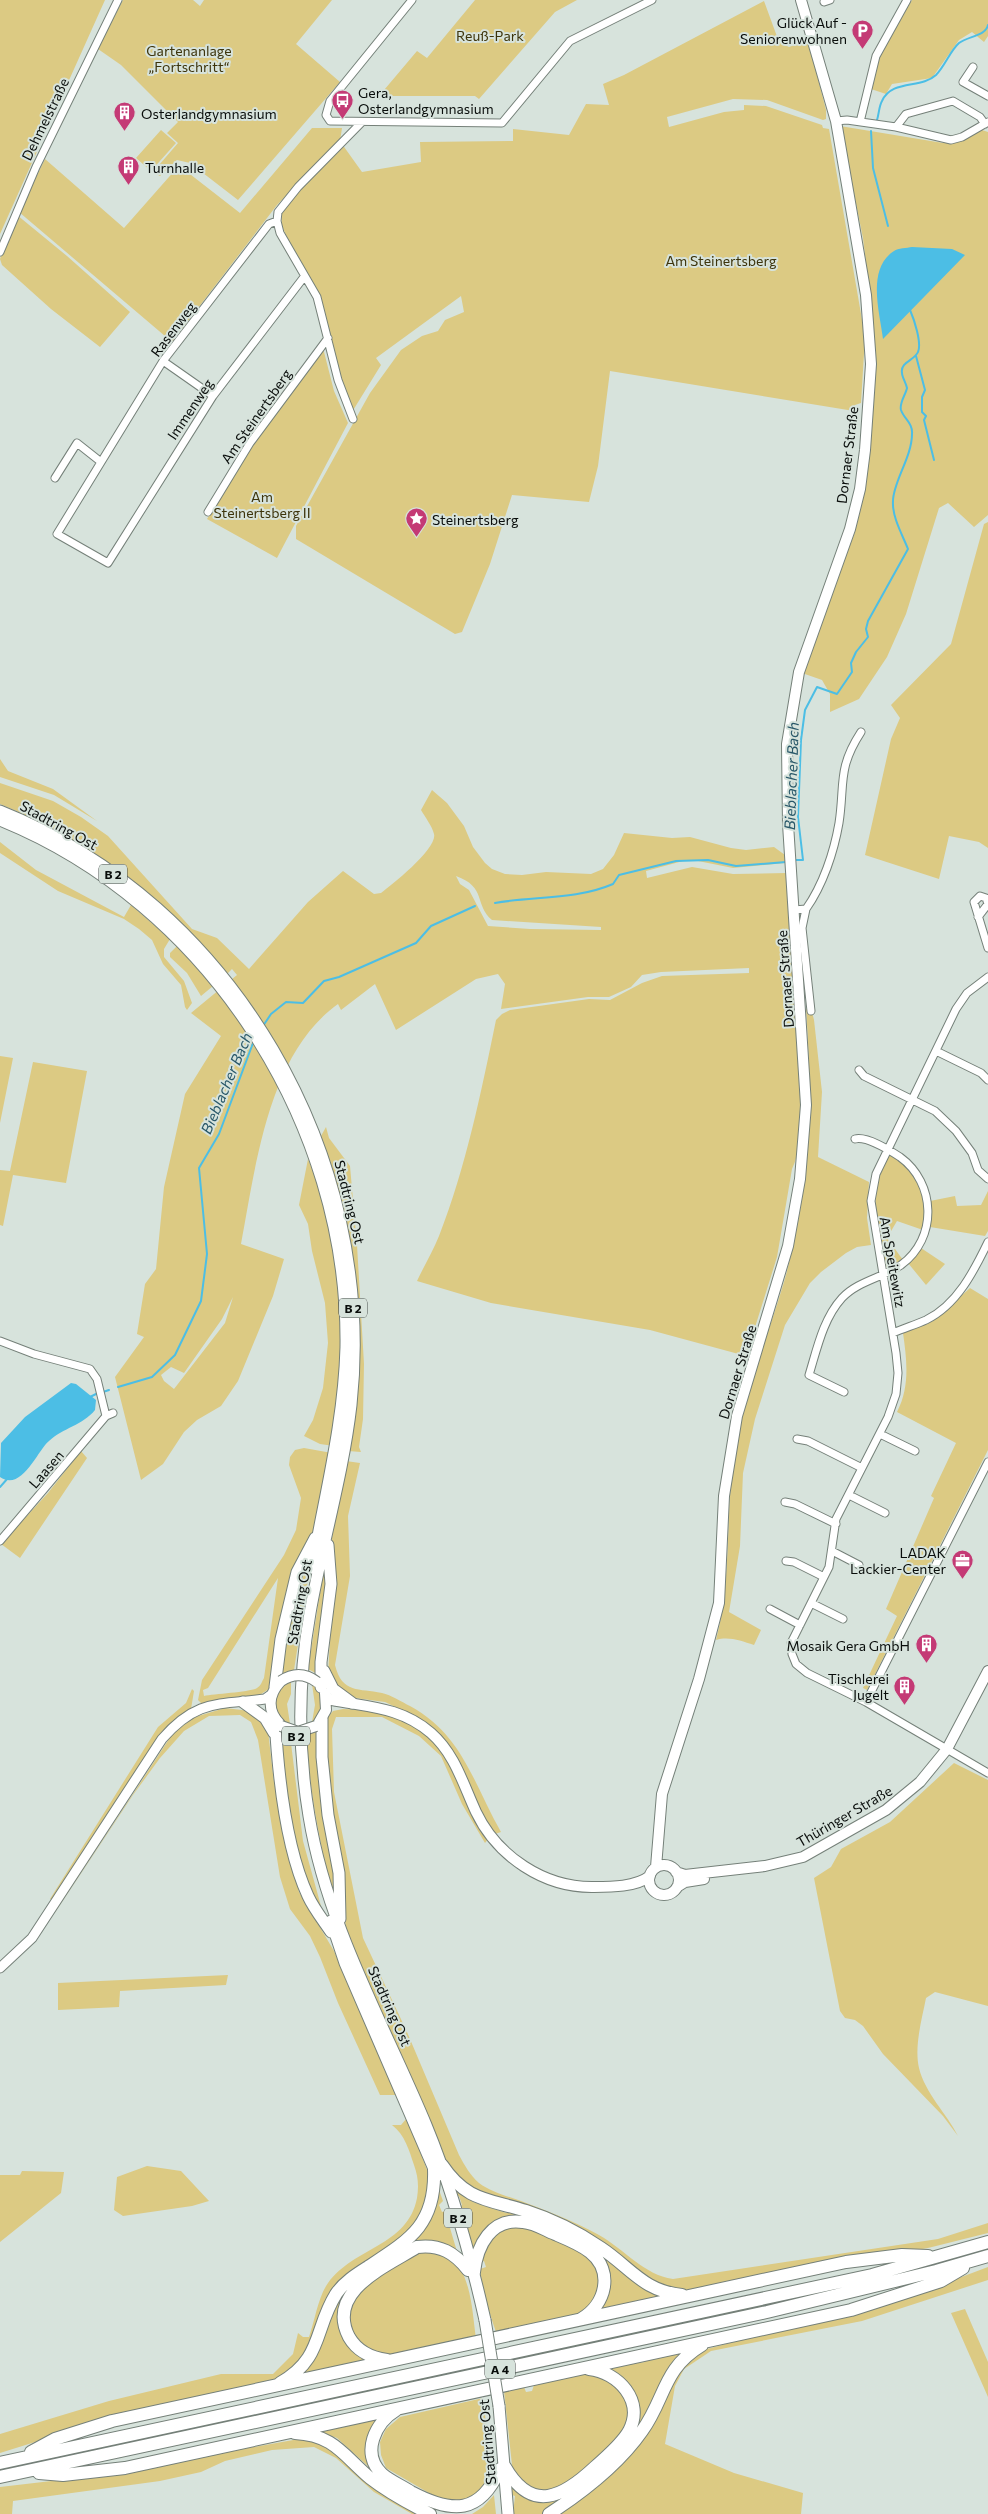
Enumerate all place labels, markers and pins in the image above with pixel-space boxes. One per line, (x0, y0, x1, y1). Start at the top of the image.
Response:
place label: Glück Auf - Seniorenwohnen (740, 14, 847, 47)
parking icon: Glück Auf - Seniorenwohnen (851, 18, 875, 49)
place label: Gera, Osterlandgymnasium (358, 84, 494, 117)
bus stop icon: Gera, Osterlandgymnasium (330, 88, 354, 119)
building icon: Osterlandgymnasium (113, 101, 137, 132)
place label: Osterlandgymnasium (141, 105, 277, 122)
building icon: Turnhalle (117, 155, 141, 186)
place label: Turnhalle (145, 159, 204, 176)
place icon: Steinertsberg (404, 507, 428, 538)
place label: Steinertsberg (432, 511, 519, 528)
place label: LADAK Lackier-Center (850, 1544, 946, 1577)
office icon: LADAK Lackier-Center (950, 1548, 974, 1579)
building icon: Mosaik Gera GmbH (914, 1633, 938, 1664)
place label: Mosaik Gera GmbH (786, 1637, 910, 1654)
place label: Tischlerei Jugelt (828, 1670, 889, 1703)
building icon: Tischlerei Jugelt (893, 1674, 917, 1705)

